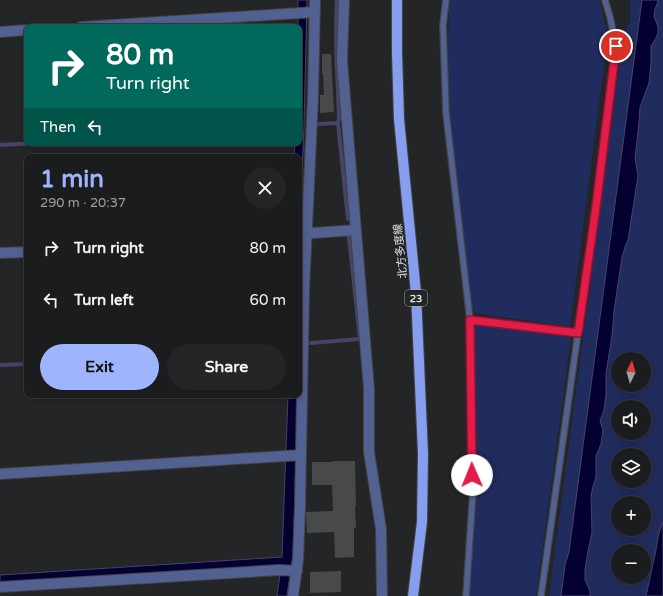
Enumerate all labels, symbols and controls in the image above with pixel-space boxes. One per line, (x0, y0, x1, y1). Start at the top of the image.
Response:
pin (599, 29, 633, 63)
icon: arrive (605, 35, 627, 57)
text: 80 m (106, 38, 174, 72)
icon: right (40, 40, 92, 92)
text: Turn right (106, 72, 190, 94)
icon: left (84, 116, 106, 138)
text: Then (40, 118, 76, 136)
text: 1 min (40, 165, 104, 194)
button: close (244, 167, 286, 209)
text: 290 m · 20:37 (40, 195, 126, 211)
street label: 北方多度線 (391, 223, 410, 279)
icon: right (40, 237, 62, 259)
text: Turn right (74, 239, 144, 257)
text: 80 m (249, 239, 286, 257)
icon: left (40, 289, 62, 311)
road number: 23 (405, 290, 427, 306)
text: Turn left (74, 291, 134, 309)
text: 60 m (249, 291, 286, 309)
button: Exit (40, 344, 159, 390)
button: Share (167, 344, 286, 390)
north arrow (611, 352, 651, 392)
map controls (611, 352, 651, 584)
button: sound (611, 400, 651, 440)
button: layers (611, 448, 651, 488)
position arrow (451, 454, 493, 496)
button: + (611, 496, 651, 536)
button: − (611, 544, 651, 584)

